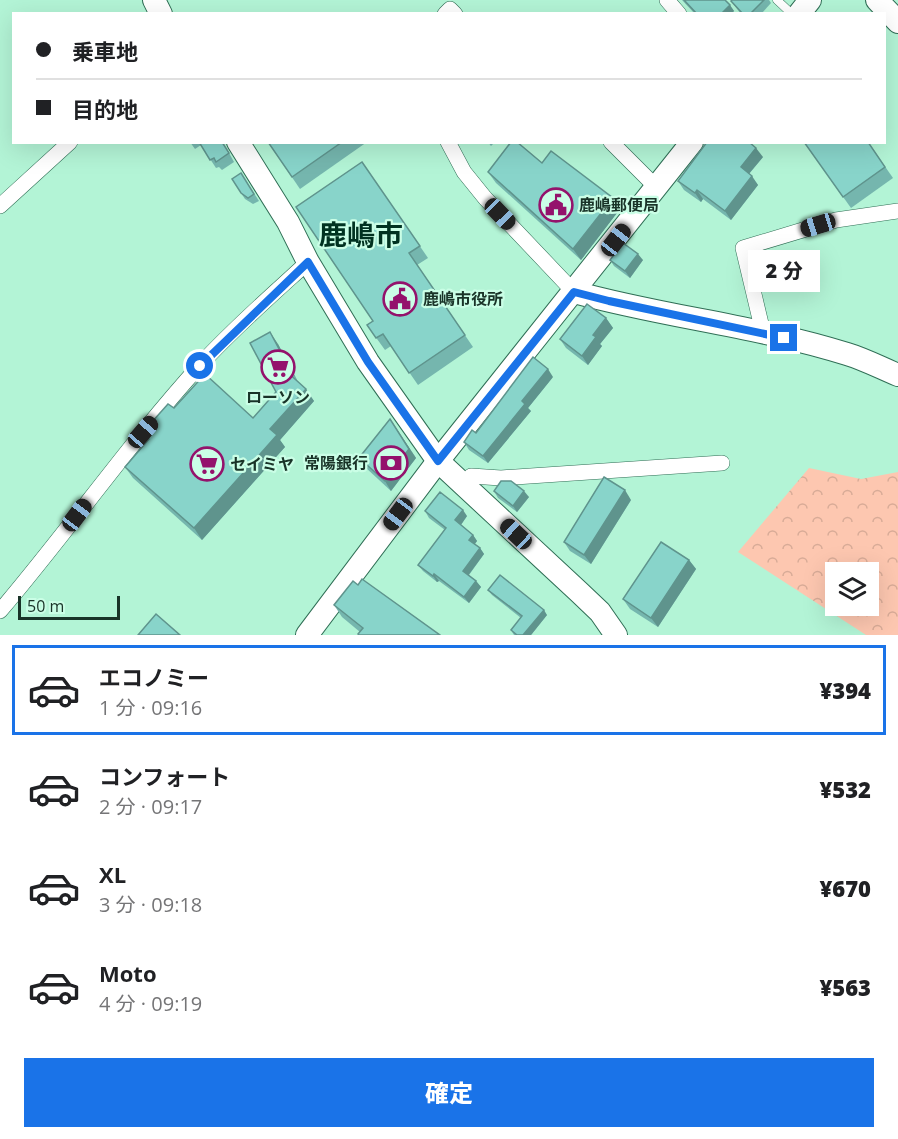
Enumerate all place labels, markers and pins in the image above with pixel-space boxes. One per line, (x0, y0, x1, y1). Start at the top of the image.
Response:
public building icon: 鹿嶋郵便局 (538, 187, 574, 223)
place label: 鹿嶋郵便局 (579, 194, 659, 216)
public building icon: 鹿嶋市役所 (382, 281, 418, 317)
place label: 鹿嶋市役所 (423, 288, 503, 310)
supermarket icon: ローソン (260, 349, 296, 385)
place label: ローソン (246, 386, 310, 408)
bank icon: 常陽銀行 (373, 445, 409, 481)
supermarket icon: セイミヤ (189, 446, 225, 482)
place label: 常陽銀行 (304, 452, 368, 474)
place label: セイミヤ (230, 453, 294, 475)

